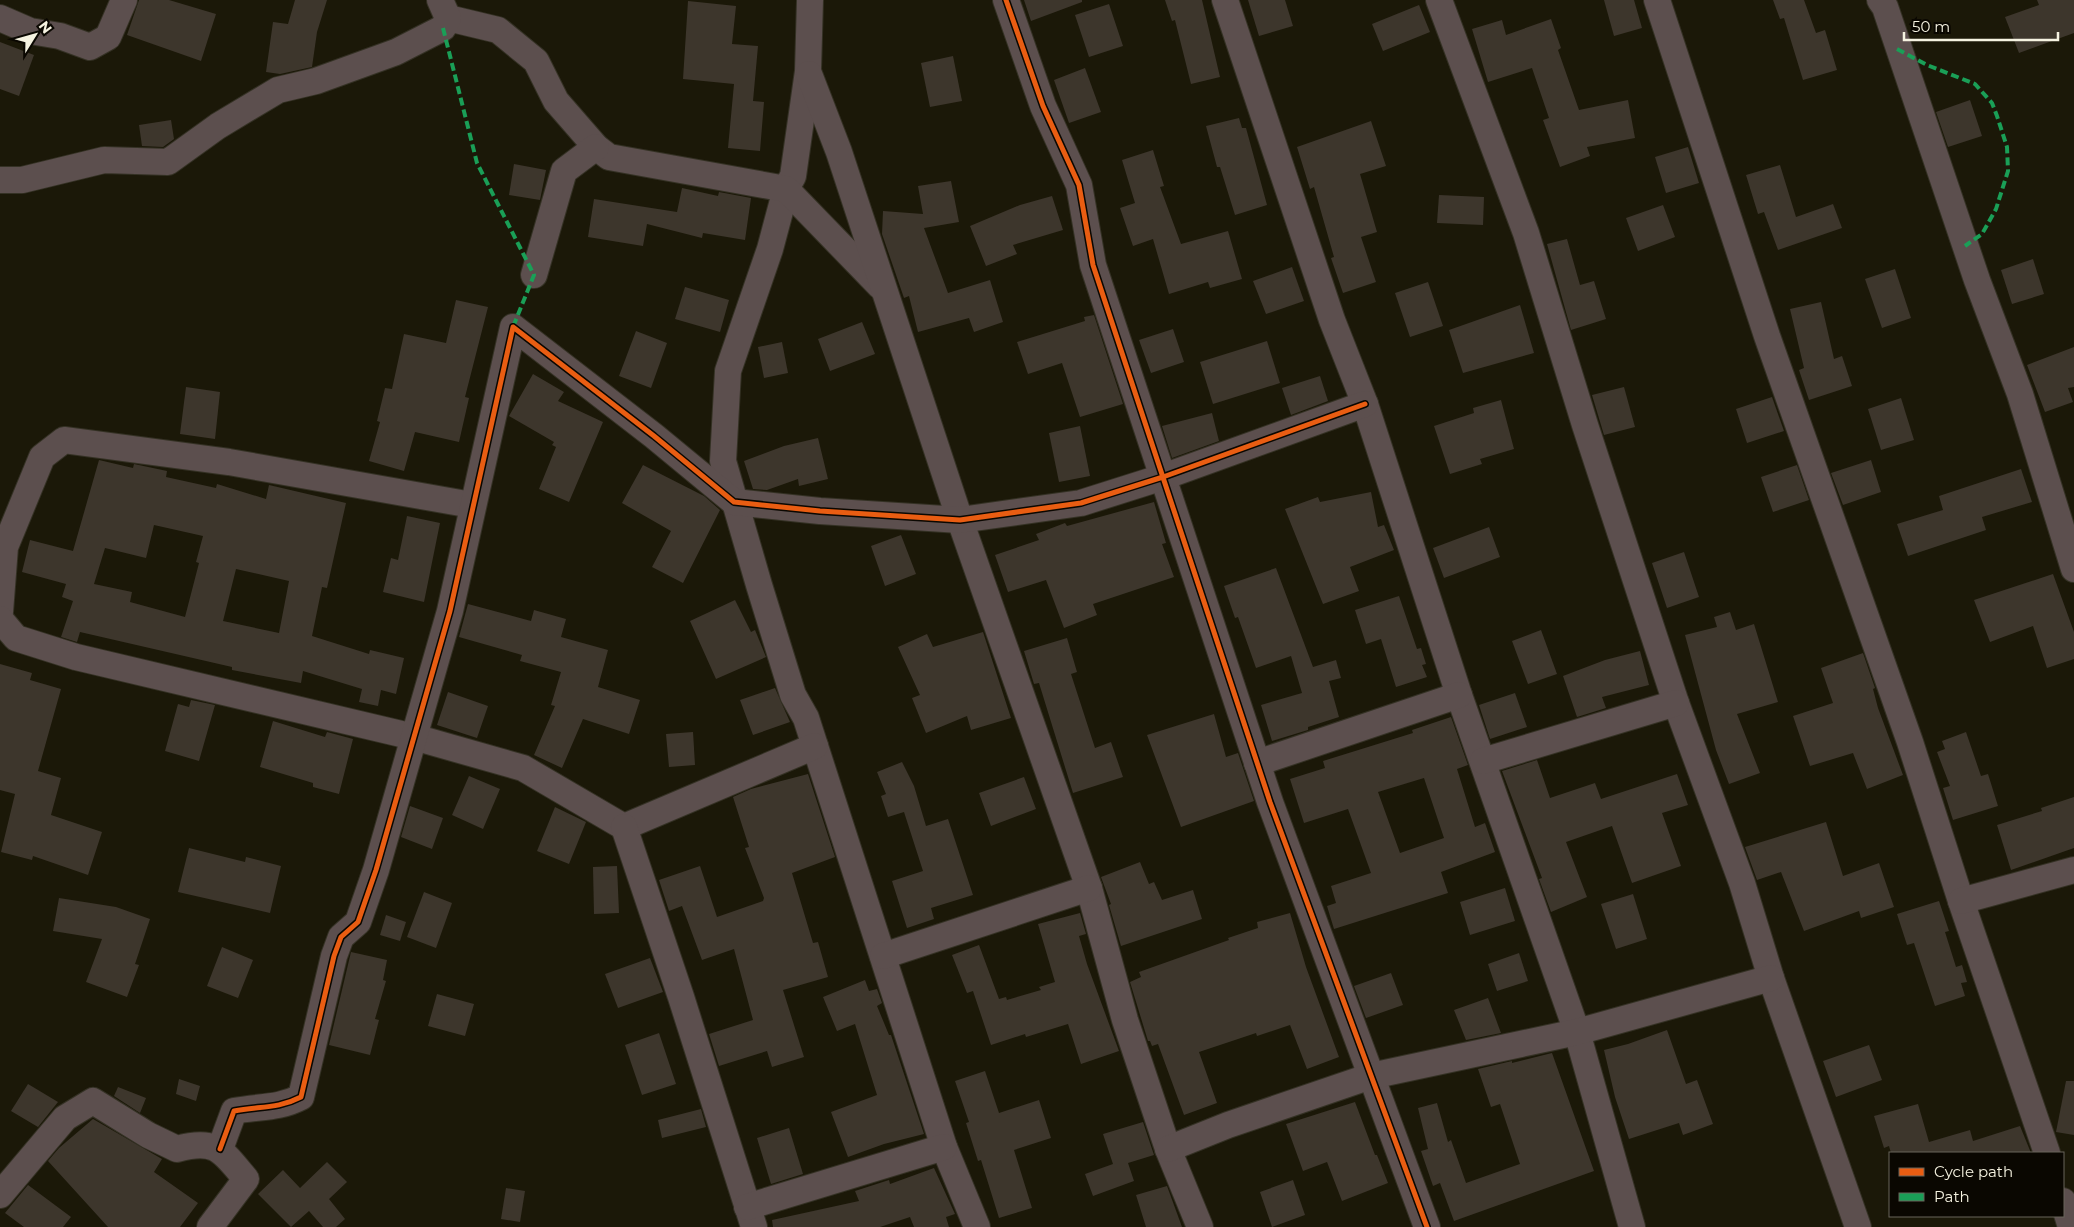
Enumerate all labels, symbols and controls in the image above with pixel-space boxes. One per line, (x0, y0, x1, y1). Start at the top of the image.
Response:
north arrow (10, 10, 60, 60)
scale bar (1904, 10, 2058, 42)
text: N (35, 17, 56, 37)
text: 50 m (1912, 17, 1950, 36)
legend (1889, 1152, 2064, 1217)
text: Cycle path (1934, 1162, 2013, 1181)
text: Path (1934, 1187, 1970, 1206)

